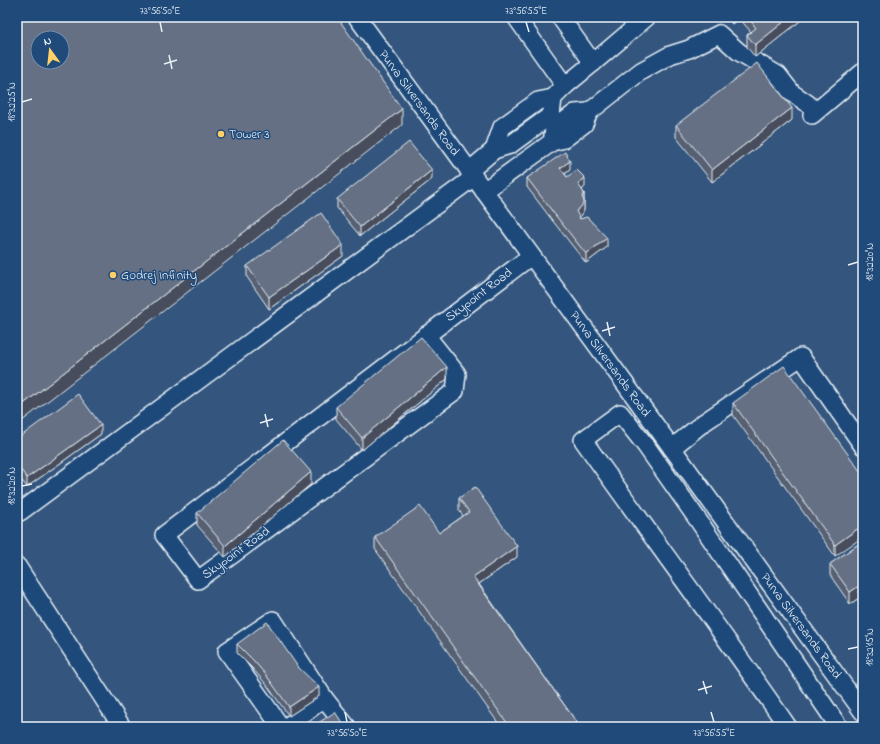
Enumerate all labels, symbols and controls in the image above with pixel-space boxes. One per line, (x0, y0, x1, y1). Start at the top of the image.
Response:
text: 73°56'50"E (140, 4, 180, 19)
text: 73°56'55"E (505, 4, 547, 19)
north arrow (30, 30, 70, 70)
text: N (42, 33, 53, 50)
street label: Purva Silversands Road (374, 46, 464, 161)
text: 18°32'25"N (5, 82, 20, 122)
place label: Tower 3 (229, 125, 270, 144)
marker: Tower 3 (216, 129, 226, 139)
text: 18°32'20"N (863, 243, 878, 281)
street label: Skypoint Road (441, 263, 518, 327)
place label: Godrej Infinity (121, 266, 197, 286)
marker: Godrej Infinity (108, 270, 118, 280)
street label: Purva Silversands Road (565, 307, 655, 422)
text: 18°32'20"N (5, 467, 20, 505)
street label: Skypoint Road (198, 521, 275, 585)
street label: Purva Silversands Road (756, 569, 846, 684)
text: 18°32'15"N (863, 628, 878, 666)
text: 73°56'50"E (327, 726, 367, 741)
text: 73°56'55"E (693, 726, 735, 741)

